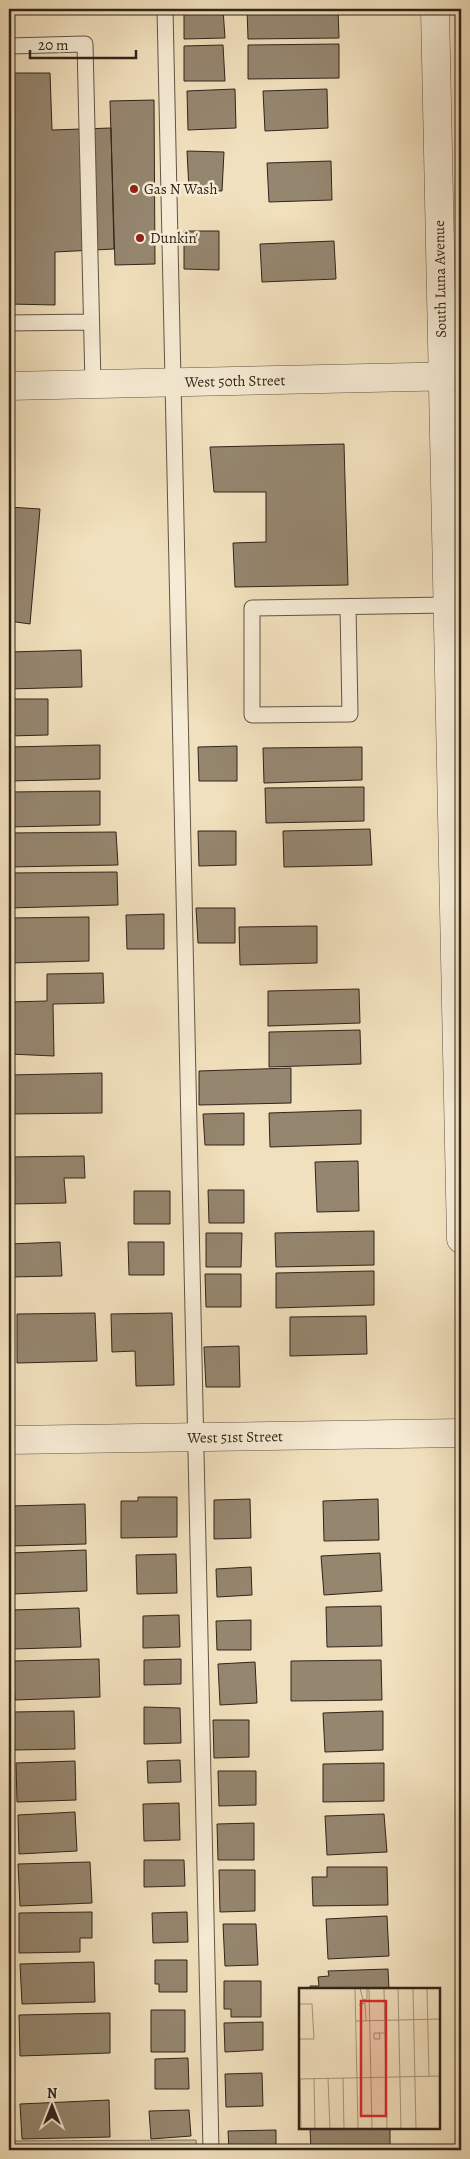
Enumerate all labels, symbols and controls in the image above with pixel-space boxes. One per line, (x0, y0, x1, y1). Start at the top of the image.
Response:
scale bar (30, 28, 136, 60)
text: 20 m (38, 35, 69, 55)
place label: Gas N Wash (144, 179, 217, 199)
marker: Gas N Wash (128, 183, 140, 195)
street label: South Luna Avenue (429, 220, 451, 338)
place label: Dunkin' (150, 228, 198, 248)
marker: Dunkin' (134, 232, 146, 244)
street label: West 50th Street (183, 370, 286, 392)
street label: West 51st Street (186, 1426, 283, 1448)
inset map (299, 1988, 440, 2129)
north arrow (28, 2082, 78, 2132)
text: N (47, 2084, 57, 2103)

